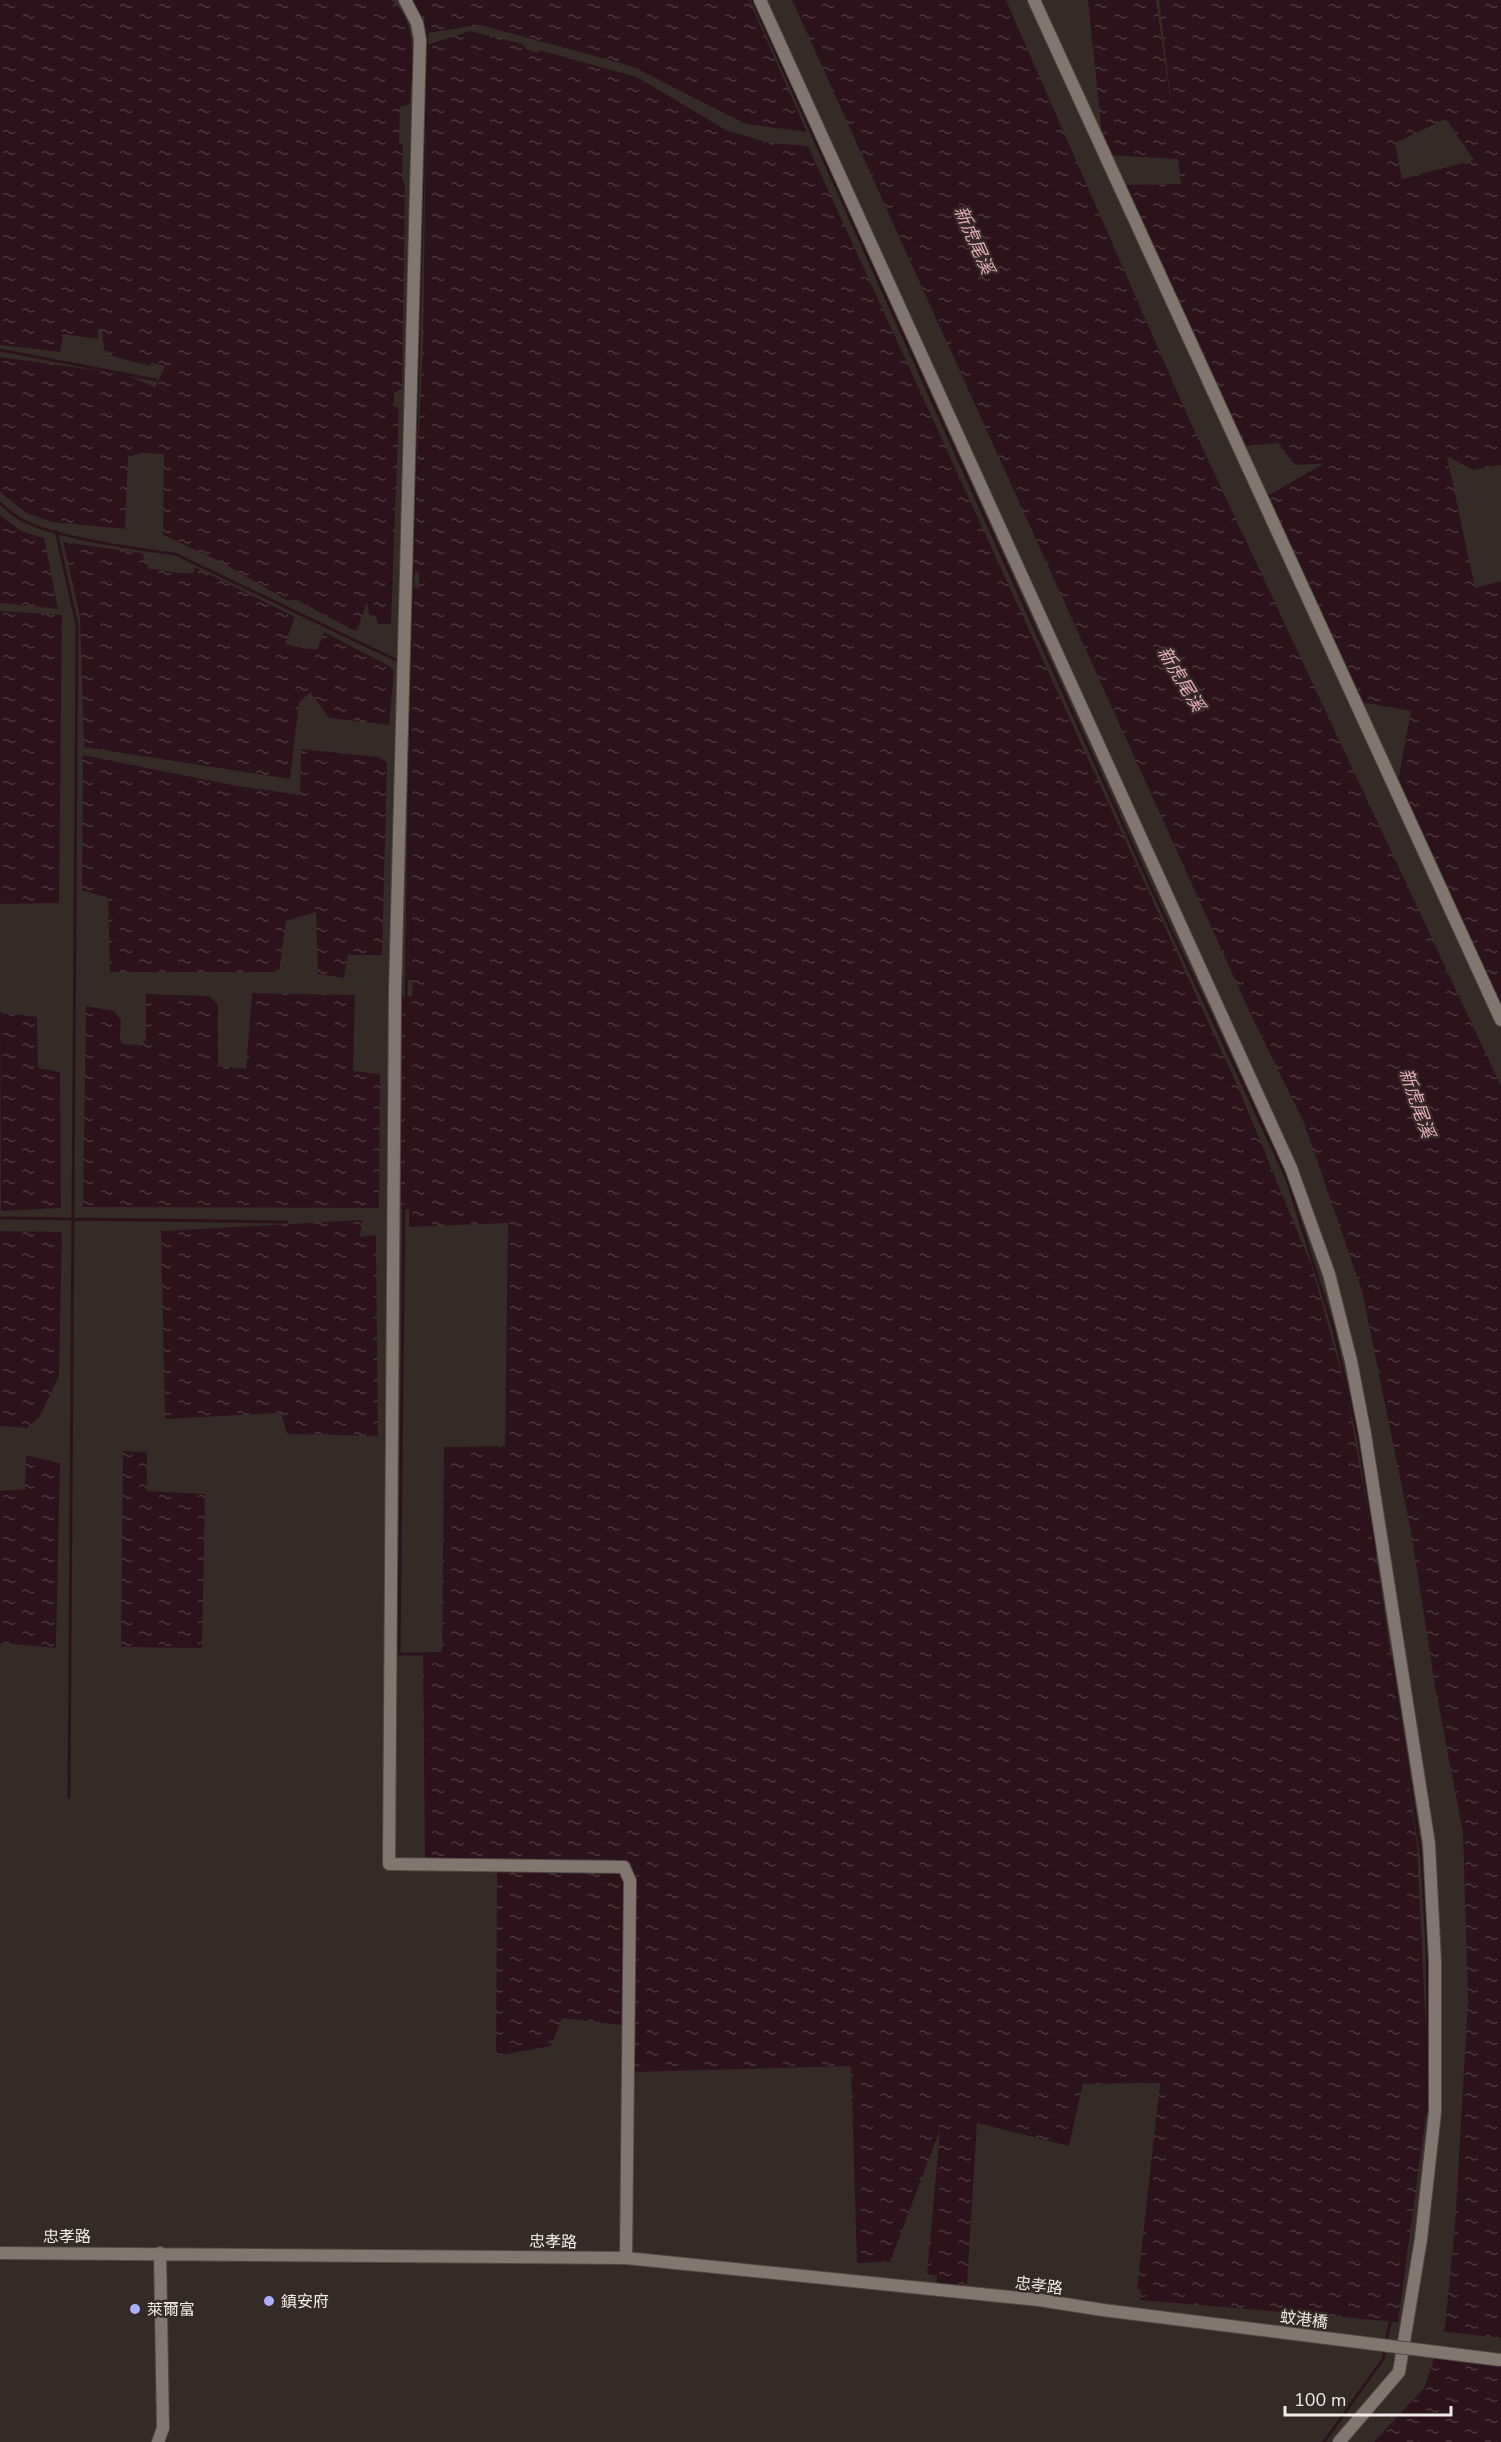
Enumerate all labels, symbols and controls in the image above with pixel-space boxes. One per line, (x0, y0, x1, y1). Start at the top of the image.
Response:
water label: 新虎尾溪 (948, 202, 1001, 281)
water label: 新虎尾溪 (1152, 642, 1211, 719)
water label: 新虎尾溪 (1394, 1065, 1441, 1144)
street label: 忠孝路 (43, 2226, 91, 2248)
street label: 忠孝路 (529, 2231, 577, 2253)
street label: 忠孝路 (1014, 2272, 1064, 2300)
place label: 鎮安府 (281, 2291, 329, 2313)
marker: 鎮安府 (262, 2294, 276, 2308)
place label: 萊爾富 (147, 2299, 195, 2321)
marker: 萊爾富 (128, 2302, 142, 2316)
street label: 蚊港橋 (1279, 2306, 1329, 2334)
scale bar (1285, 2379, 1452, 2417)
text: 100 m (1294, 2388, 1346, 2412)

